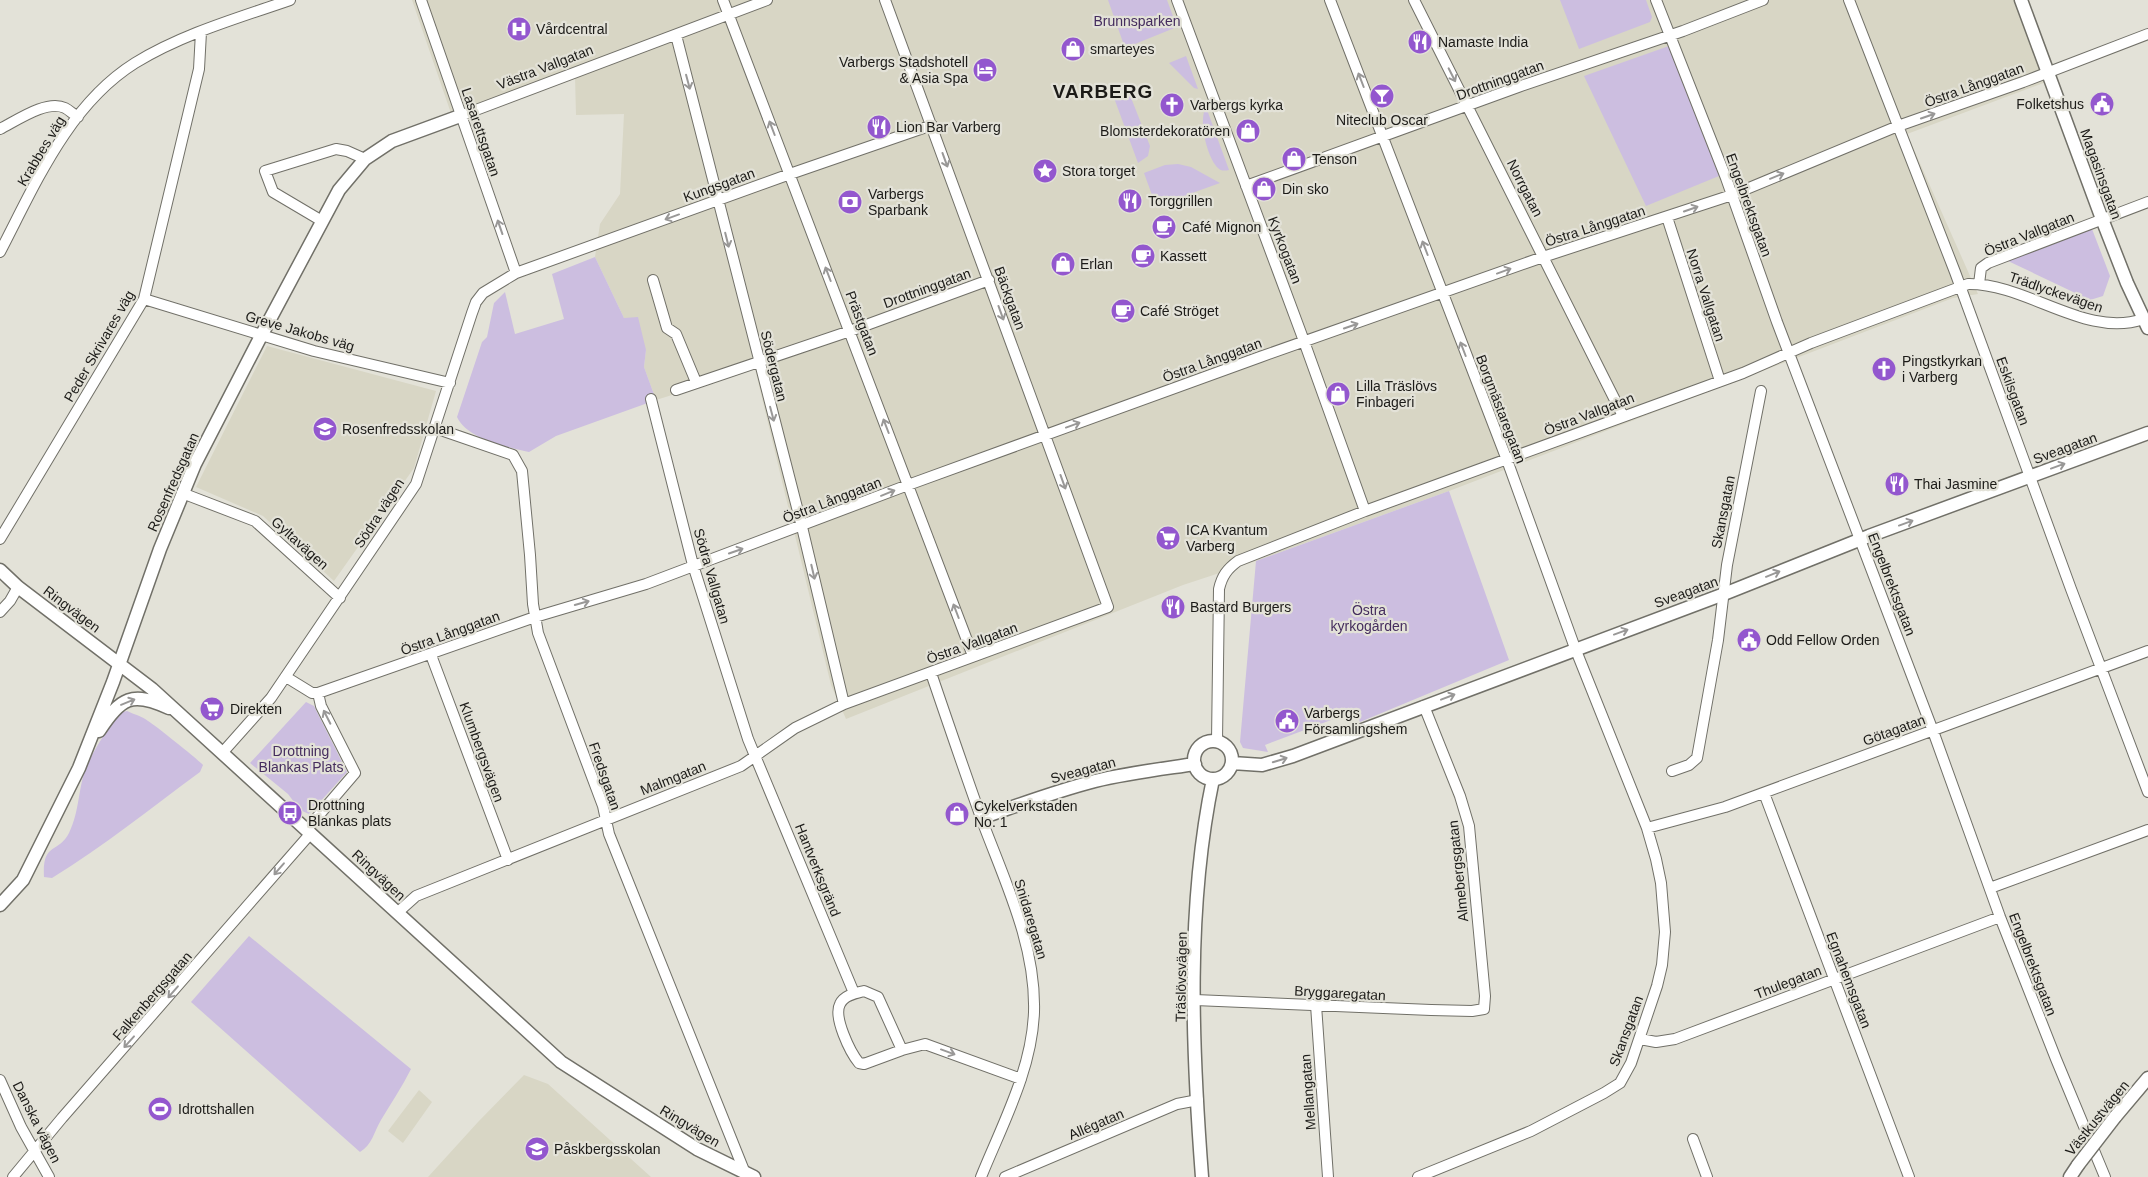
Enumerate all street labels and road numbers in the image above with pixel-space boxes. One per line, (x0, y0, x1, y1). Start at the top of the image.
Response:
street label: Västra Vallgatan (495, 41, 595, 93)
street label: Drottninggatan (1454, 57, 1546, 103)
street label: Östra Långgatan (1922, 59, 2026, 110)
street label: Lasarettsgatan (458, 86, 504, 178)
street label: Krabbes väg (14, 113, 68, 189)
street label: Magasinsgatan (2077, 127, 2125, 221)
street label: Engelbrektsgatan (1723, 151, 1775, 259)
street label: Norrgatan (1504, 157, 1546, 219)
street label: Kungsgatan (681, 165, 757, 205)
street label: Östra Långgatan (1543, 201, 1647, 250)
street label: Östra Vallgatan (1981, 208, 2076, 259)
street label: Kyrkogatan (1265, 214, 1305, 286)
street label: Norra Vallgatan (1684, 247, 1728, 343)
street label: Bäckgatan (991, 264, 1029, 332)
street label: Drottninggatan (881, 265, 973, 311)
street label: Trädlyckevägen (2007, 268, 2105, 316)
street label: Peder Skrivares väg (61, 287, 137, 405)
street label: Prästgatan (842, 289, 882, 357)
street label: Greve Jakobs väg (244, 308, 356, 354)
street label: Södergatan (757, 329, 791, 403)
street label: Östra Långgatan (1160, 334, 1264, 385)
street label: Borgmästaregatan (1473, 352, 1529, 466)
street label: Eskilsgatan (1993, 355, 2033, 427)
street label: Östra Vallgatan (1541, 388, 1636, 439)
street label: Sveagatan (2031, 429, 2099, 467)
street label: Rosenfredsgatan (144, 430, 202, 534)
street label: Östra Långgatan (780, 473, 884, 526)
street label: Skansgatan (1708, 474, 1738, 550)
street label: Södra vägen (351, 475, 407, 551)
street label: Gyltavägen (268, 513, 332, 573)
street label: Södra Vallgatan (691, 526, 733, 626)
street label: Engelbrektsgatan (1865, 530, 1919, 638)
street label: Sveagatan (1652, 573, 1720, 611)
street label: Ringvägen (40, 582, 104, 636)
street label: Östra Långgatan (398, 607, 502, 658)
street label: Östra Vallgatan (924, 618, 1020, 667)
street label: Klumbergsvägen (457, 700, 507, 804)
street label: Götagatan (1861, 711, 1927, 749)
street label: Fredsgatan (586, 740, 624, 812)
street label: Sveagatan (1049, 754, 1117, 786)
street label: Malmgatan (638, 758, 708, 798)
street label: Almebergsgatan (1445, 819, 1471, 923)
street label: Hantverksgränd (792, 821, 844, 919)
street label: Ringvägen (349, 846, 409, 904)
street label: Snidaregatan (1011, 877, 1051, 961)
street label: Engelbrektsgatan (2006, 910, 2060, 1018)
street label: Egnahemsgatan (1823, 930, 1875, 1030)
street label: Träslövsvägen (1172, 932, 1190, 1022)
street label: Falkenbergsgatan (109, 948, 195, 1044)
street label: Thulegatan (1752, 962, 1824, 1002)
street label: Bryggaregatan (1294, 983, 1386, 1003)
street label: Skansgatan (1606, 994, 1646, 1068)
street label: Mellangatan (1297, 1053, 1319, 1131)
street label: Västkustvägen (2062, 1077, 2132, 1159)
street label: Danska vägen (10, 1078, 64, 1166)
street label: Ringvägen (657, 1102, 723, 1150)
street label: Allégatan (1066, 1105, 1126, 1143)

